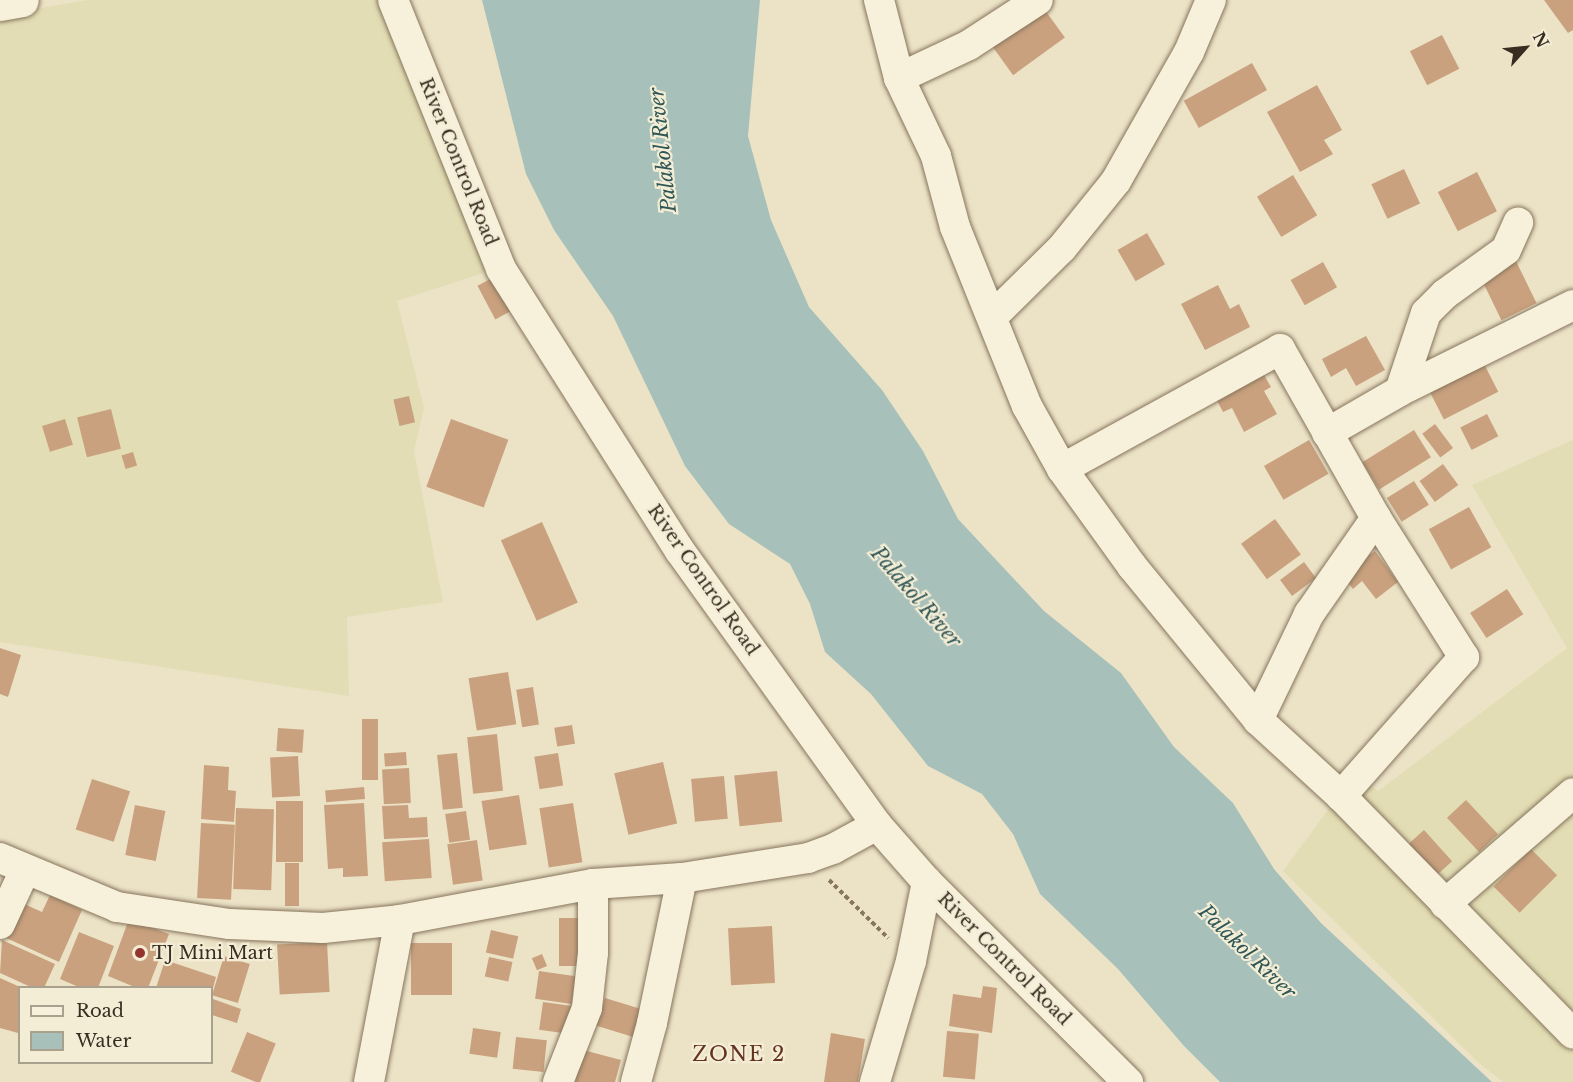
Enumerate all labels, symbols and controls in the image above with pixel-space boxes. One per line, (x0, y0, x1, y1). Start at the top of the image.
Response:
north arrow (1495, 18, 1555, 78)
text: N (1529, 29, 1553, 51)
street label: River Control Road (414, 75, 502, 249)
water label: Palakol River (644, 86, 682, 214)
street label: River Control Road (643, 500, 763, 660)
water label: Palakol River (866, 542, 966, 652)
street label: River Control Road (933, 888, 1075, 1030)
water label: Palakol River (1193, 900, 1301, 1004)
place label: TJ Mini Mart (152, 942, 273, 964)
marker: TJ Mini Mart (133, 946, 147, 960)
legend (18, 986, 213, 1064)
text: Road (76, 1000, 124, 1022)
text: Water (76, 1030, 131, 1052)
district label: ZONE 2 (692, 1042, 786, 1066)

